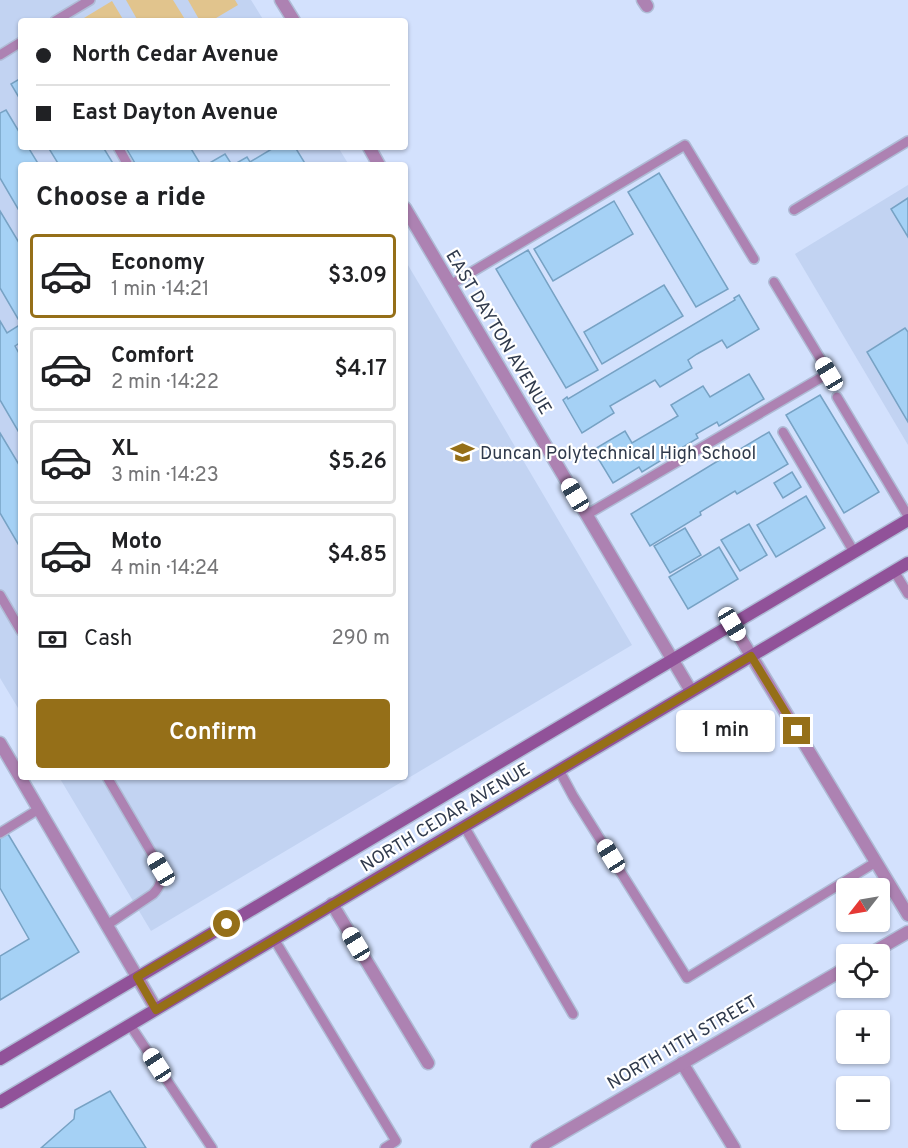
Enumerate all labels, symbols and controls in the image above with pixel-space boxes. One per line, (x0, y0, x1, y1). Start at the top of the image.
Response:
text: North Cedar Avenue (72, 42, 278, 69)
text: East Dayton Avenue (72, 100, 278, 127)
text: Choose a ride (36, 181, 206, 215)
street label: EAST DAYTON AVENUE (439, 246, 556, 419)
icon: car (39, 249, 93, 303)
text: Economy (111, 250, 205, 277)
text: $3.09 (328, 263, 387, 290)
text: 1 min · 14:21 (111, 277, 210, 303)
icon: car (39, 342, 93, 396)
text: Comfort (111, 343, 194, 370)
car (812, 354, 846, 394)
text: $4.17 (334, 356, 387, 383)
text: 2 min · 14:22 (111, 370, 219, 396)
icon: car (39, 435, 93, 489)
text: XL (111, 436, 138, 463)
school or university icon: Duncan Polytechnical High School (449, 440, 475, 466)
place label: Duncan Polytechnical High School (480, 443, 756, 466)
text: $5.26 (328, 449, 387, 476)
text: 3 min · 14:23 (111, 463, 219, 489)
car (558, 475, 592, 515)
icon: car (39, 528, 93, 582)
text: Moto (111, 529, 162, 556)
text: $4.85 (327, 542, 387, 569)
text: 4 min · 14:24 (111, 556, 219, 582)
car (715, 604, 749, 644)
icon: cash (36, 623, 69, 656)
text: Cash (84, 626, 133, 653)
text: 290 m (332, 626, 390, 652)
button: Confirm (36, 699, 390, 768)
callout: 1 min (677, 710, 776, 752)
route end (783, 717, 810, 744)
text: 1 min (702, 718, 749, 744)
street label: NORTH CEDAR AVENUE (357, 758, 535, 878)
car (594, 836, 628, 876)
car (144, 849, 178, 889)
north arrow (836, 878, 890, 932)
map controls (836, 878, 890, 1130)
route start (213, 910, 240, 937)
car (339, 924, 373, 964)
button: locate (836, 944, 890, 998)
street label: NORTH 11TH STREET (603, 991, 762, 1096)
button: + (836, 1010, 890, 1064)
car (140, 1045, 174, 1085)
button: − (836, 1076, 890, 1130)

